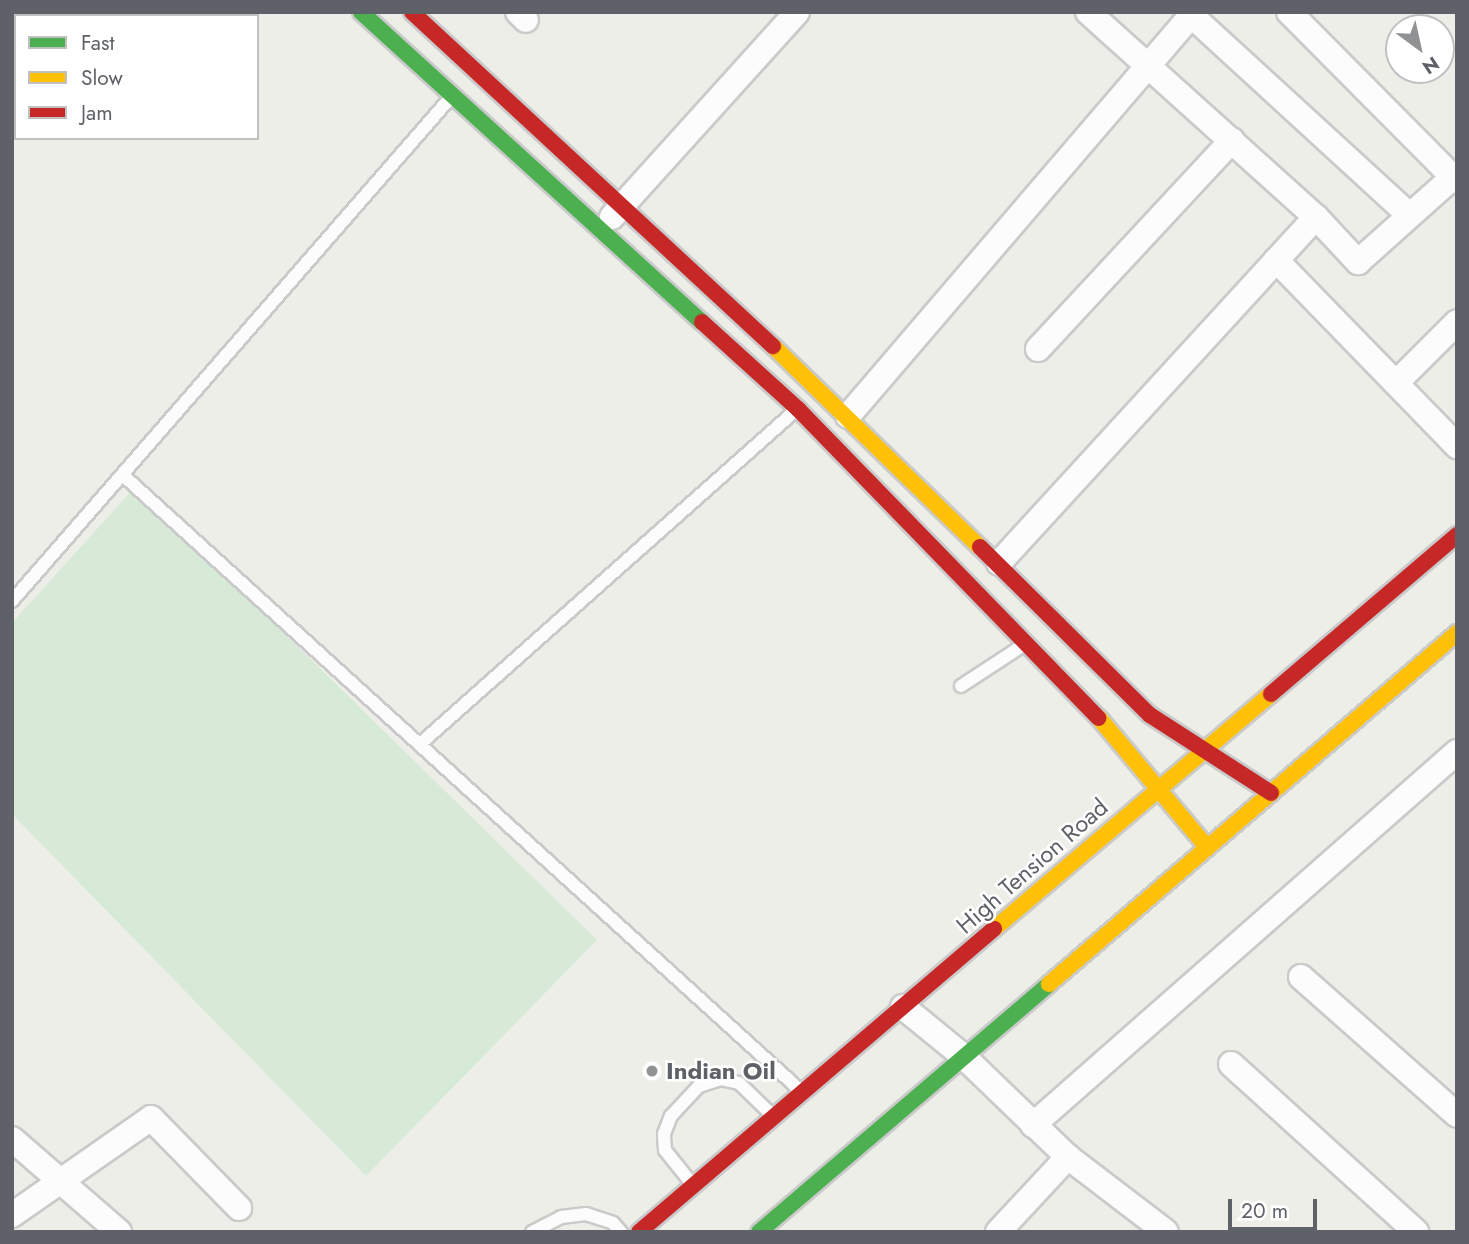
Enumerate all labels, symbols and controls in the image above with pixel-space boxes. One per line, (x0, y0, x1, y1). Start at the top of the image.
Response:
legend (14, 14, 259, 140)
north arrow (1385, 14, 1455, 84)
text: Fast (81, 28, 114, 58)
text: N (1417, 50, 1444, 81)
text: Slow (81, 63, 123, 93)
text: Jam (81, 98, 113, 128)
street label: High Tension Road (950, 792, 1114, 940)
place label: Indian Oil (666, 1057, 776, 1085)
marker: Indian Oil (644, 1063, 660, 1079)
scale bar (1231, 1184, 1320, 1228)
text: 20 m (1241, 1196, 1288, 1226)

